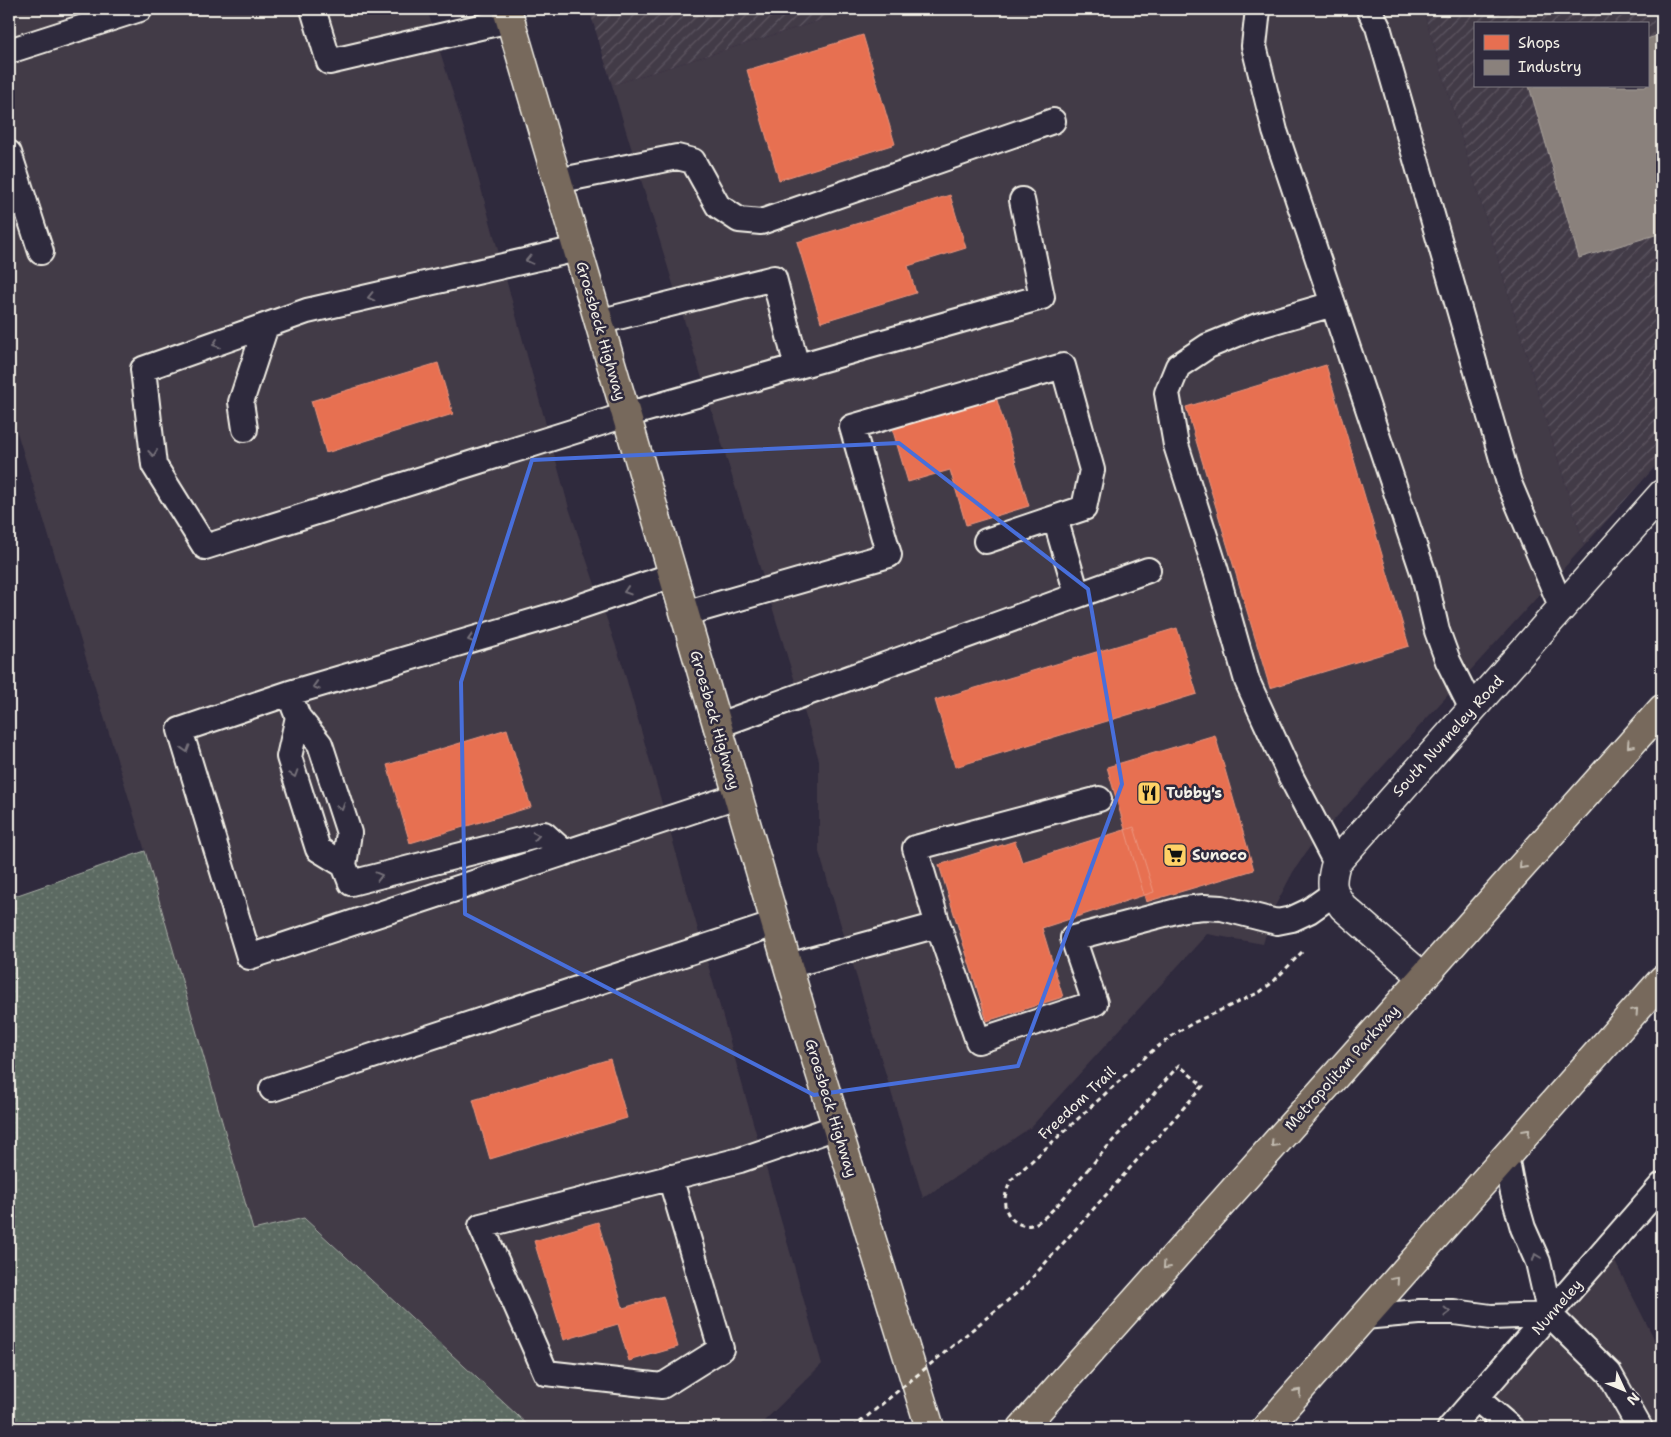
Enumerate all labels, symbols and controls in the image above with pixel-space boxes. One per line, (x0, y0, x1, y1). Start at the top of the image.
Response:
legend (1474, 22, 1648, 88)
text: Shops (1518, 33, 1560, 53)
text: Industry (1518, 57, 1582, 77)
one-way arrow (525, 254, 534, 265)
street label: Groesbeck Highway (572, 259, 630, 403)
one-way arrow (367, 291, 376, 302)
one-way arrow (212, 338, 221, 348)
one-way arrow (147, 450, 158, 458)
one-way arrow (623, 585, 631, 595)
one-way arrow (468, 634, 476, 644)
street label: Groesbeck Highway (686, 648, 744, 792)
street label: South Nunneley Road (1388, 670, 1508, 801)
one-way arrow (312, 680, 320, 690)
one-way arrow (1627, 739, 1636, 748)
one-way arrow (180, 744, 190, 752)
one-way arrow (289, 769, 299, 777)
restaurant icon: Tubby's (1136, 780, 1162, 806)
place label: Tubby's (1166, 783, 1222, 803)
one-way arrow (335, 803, 345, 811)
one-way arrow (532, 832, 541, 842)
supermarket icon: Sunoco (1162, 842, 1188, 868)
place label: Sunoco (1192, 845, 1247, 865)
one-way arrow (1518, 861, 1527, 870)
one-way arrow (375, 871, 384, 882)
street label: Metropolitan Parkway (1280, 1001, 1404, 1135)
one-way arrow (1629, 1007, 1638, 1016)
street label: Groesbeck Highway (800, 1036, 862, 1180)
street label: Freedom Trail (1034, 1062, 1120, 1144)
one-way arrow (1521, 1129, 1530, 1138)
one-way arrow (1271, 1139, 1280, 1148)
one-way arrow (1531, 1254, 1541, 1262)
one-way arrow (1163, 1260, 1172, 1269)
street label: Nunneley (1527, 1275, 1587, 1339)
one-way arrow (1390, 1277, 1399, 1286)
one-way arrow (1444, 1307, 1452, 1317)
north arrow (1598, 1364, 1648, 1414)
one-way arrow (1293, 1388, 1302, 1397)
text: N (1623, 1389, 1644, 1409)

